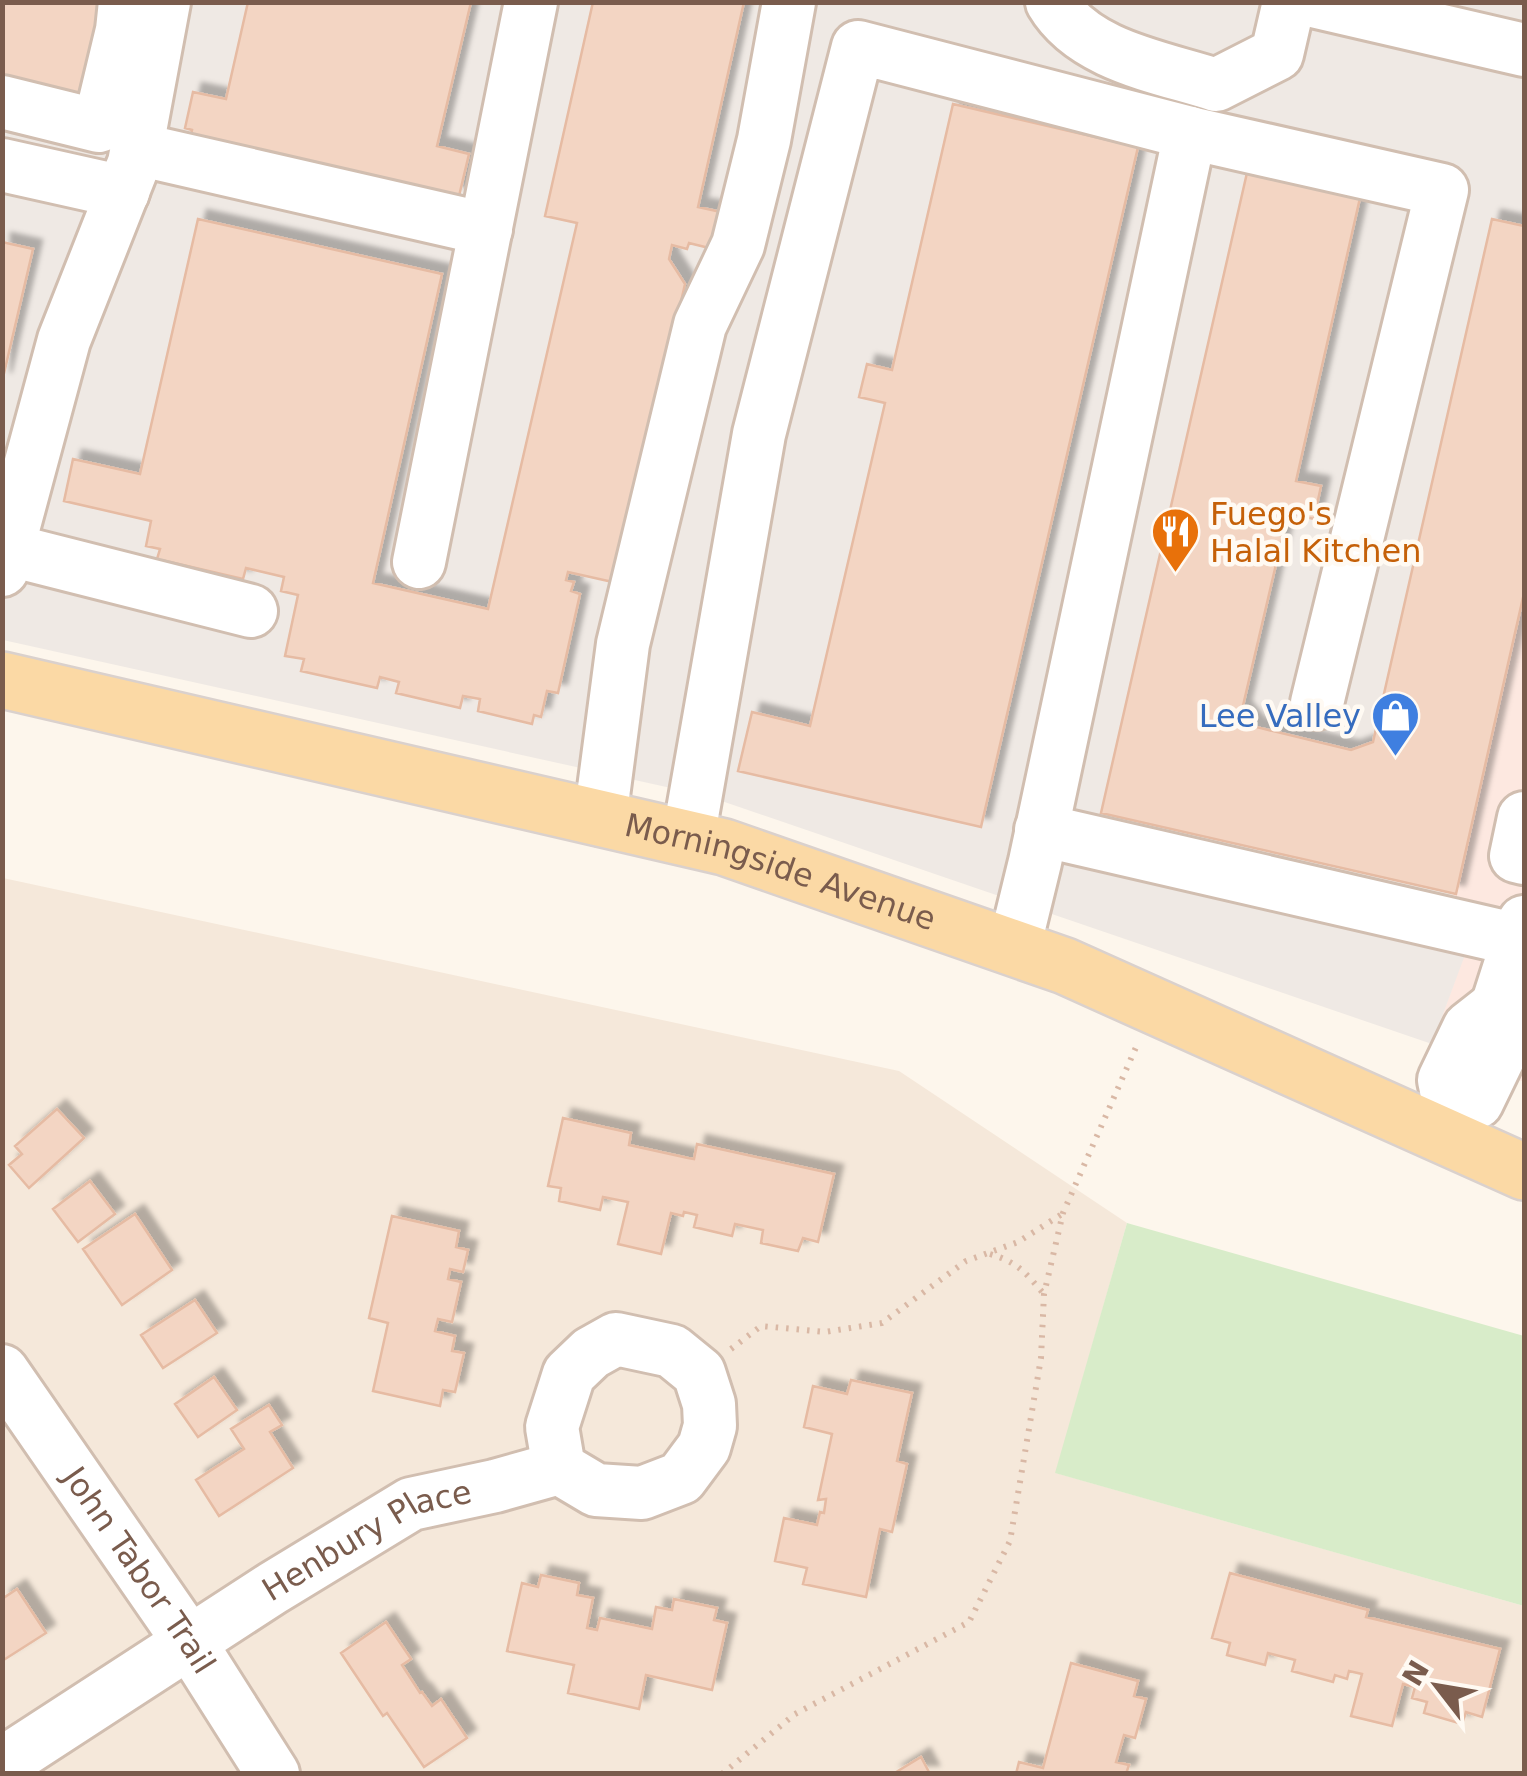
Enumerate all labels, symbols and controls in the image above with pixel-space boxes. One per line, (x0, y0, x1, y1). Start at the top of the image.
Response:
place label: Fuego's Halal Kitchen (1210, 495, 1422, 570)
restaurant icon: Fuego's Halal Kitchen (1149, 506, 1201, 574)
shop icon: Lee Valley (1370, 690, 1422, 758)
place label: Lee Valley (1199, 697, 1361, 735)
street label: Morningside Avenue (621, 806, 941, 938)
street label: John Tabor Trail (54, 1458, 223, 1681)
street label: Henbury Place (255, 1473, 475, 1609)
north arrow (1387, 1636, 1487, 1736)
text: N (1396, 1655, 1436, 1692)

